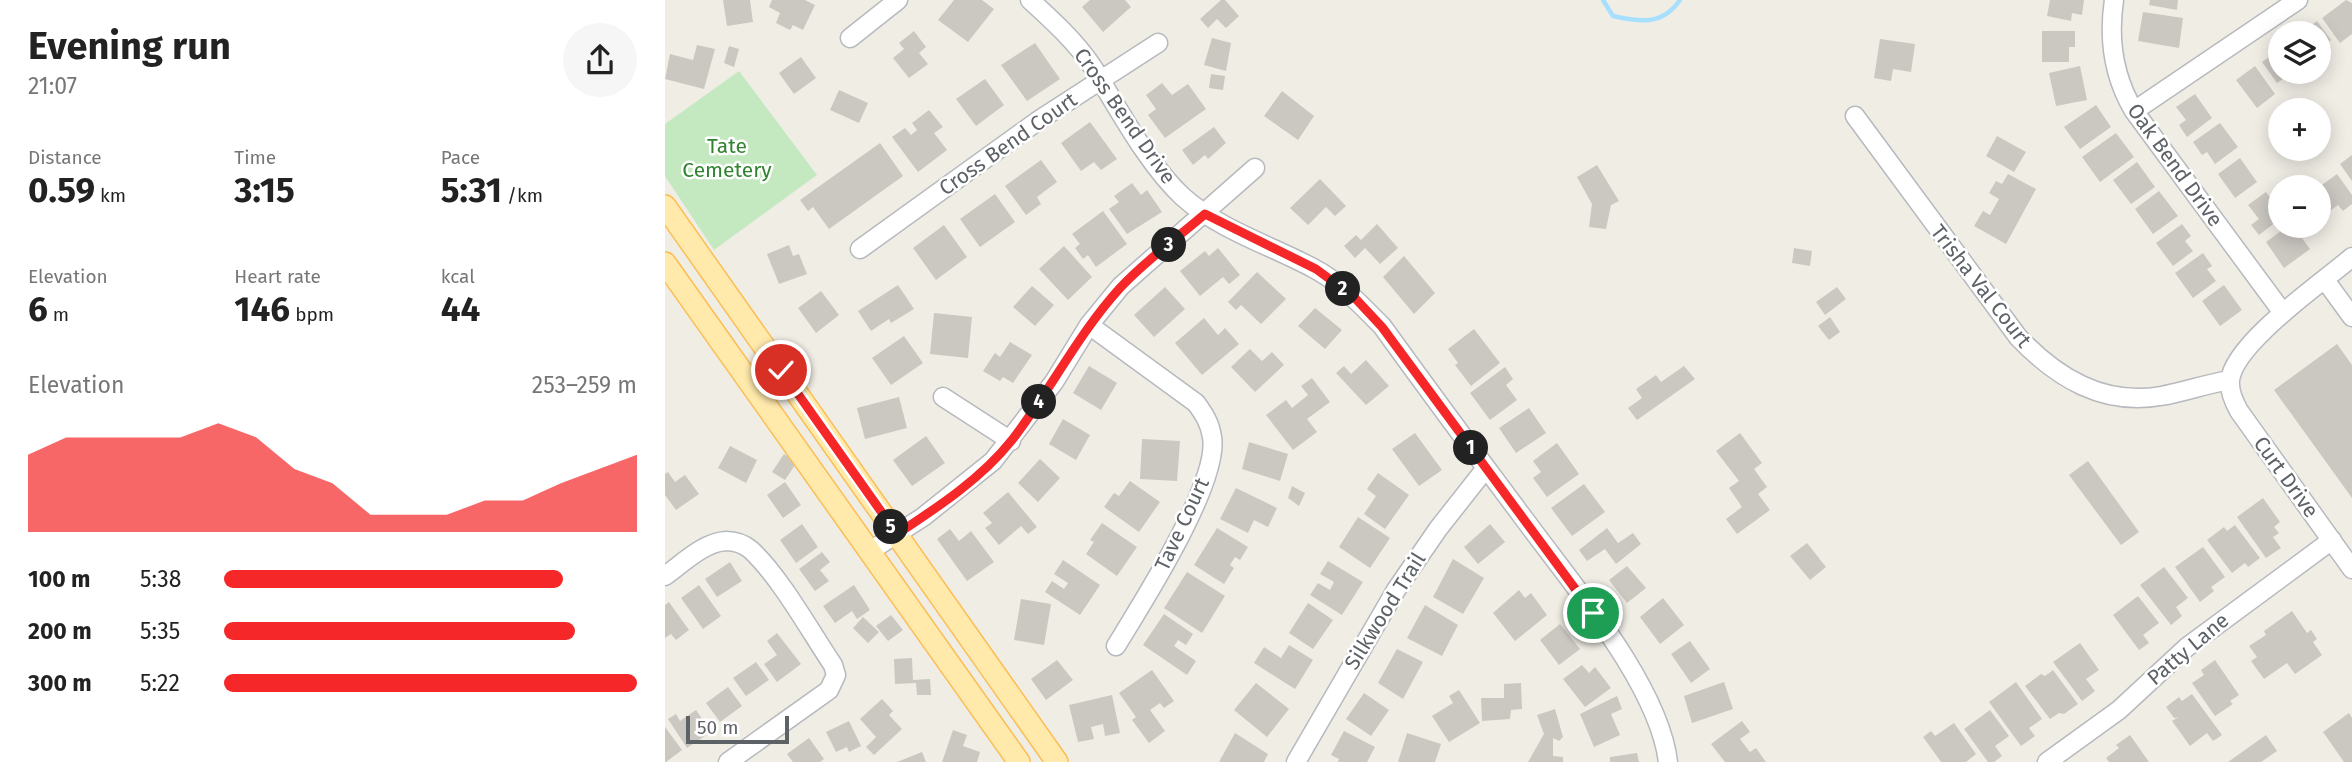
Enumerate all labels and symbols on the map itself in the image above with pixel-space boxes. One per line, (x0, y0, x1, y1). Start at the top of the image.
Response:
street label: Cross Bend Drive (1068, 43, 1182, 189)
street label: Cross Bend Court (934, 87, 1082, 201)
street label: Oak Bend Drive (2122, 98, 2228, 232)
park label: Tate Cemetery (682, 133, 772, 183)
street label: Trisha Val Court (1925, 219, 2037, 353)
pin: 3 (1151, 228, 1187, 262)
pin: 2 (1325, 272, 1361, 306)
pin (751, 340, 811, 400)
pin: 4 (1021, 384, 1057, 420)
pin: 1 (1453, 430, 1489, 466)
street label: Curt Drive (2248, 431, 2324, 523)
street label: Tave Court (1149, 473, 1215, 575)
pin: 5 (873, 510, 909, 544)
street label: Silkwood Trail (1339, 548, 1431, 674)
pin (1563, 583, 1623, 643)
street label: Patty Lane (2142, 607, 2234, 691)
scale bar (686, 713, 789, 745)

